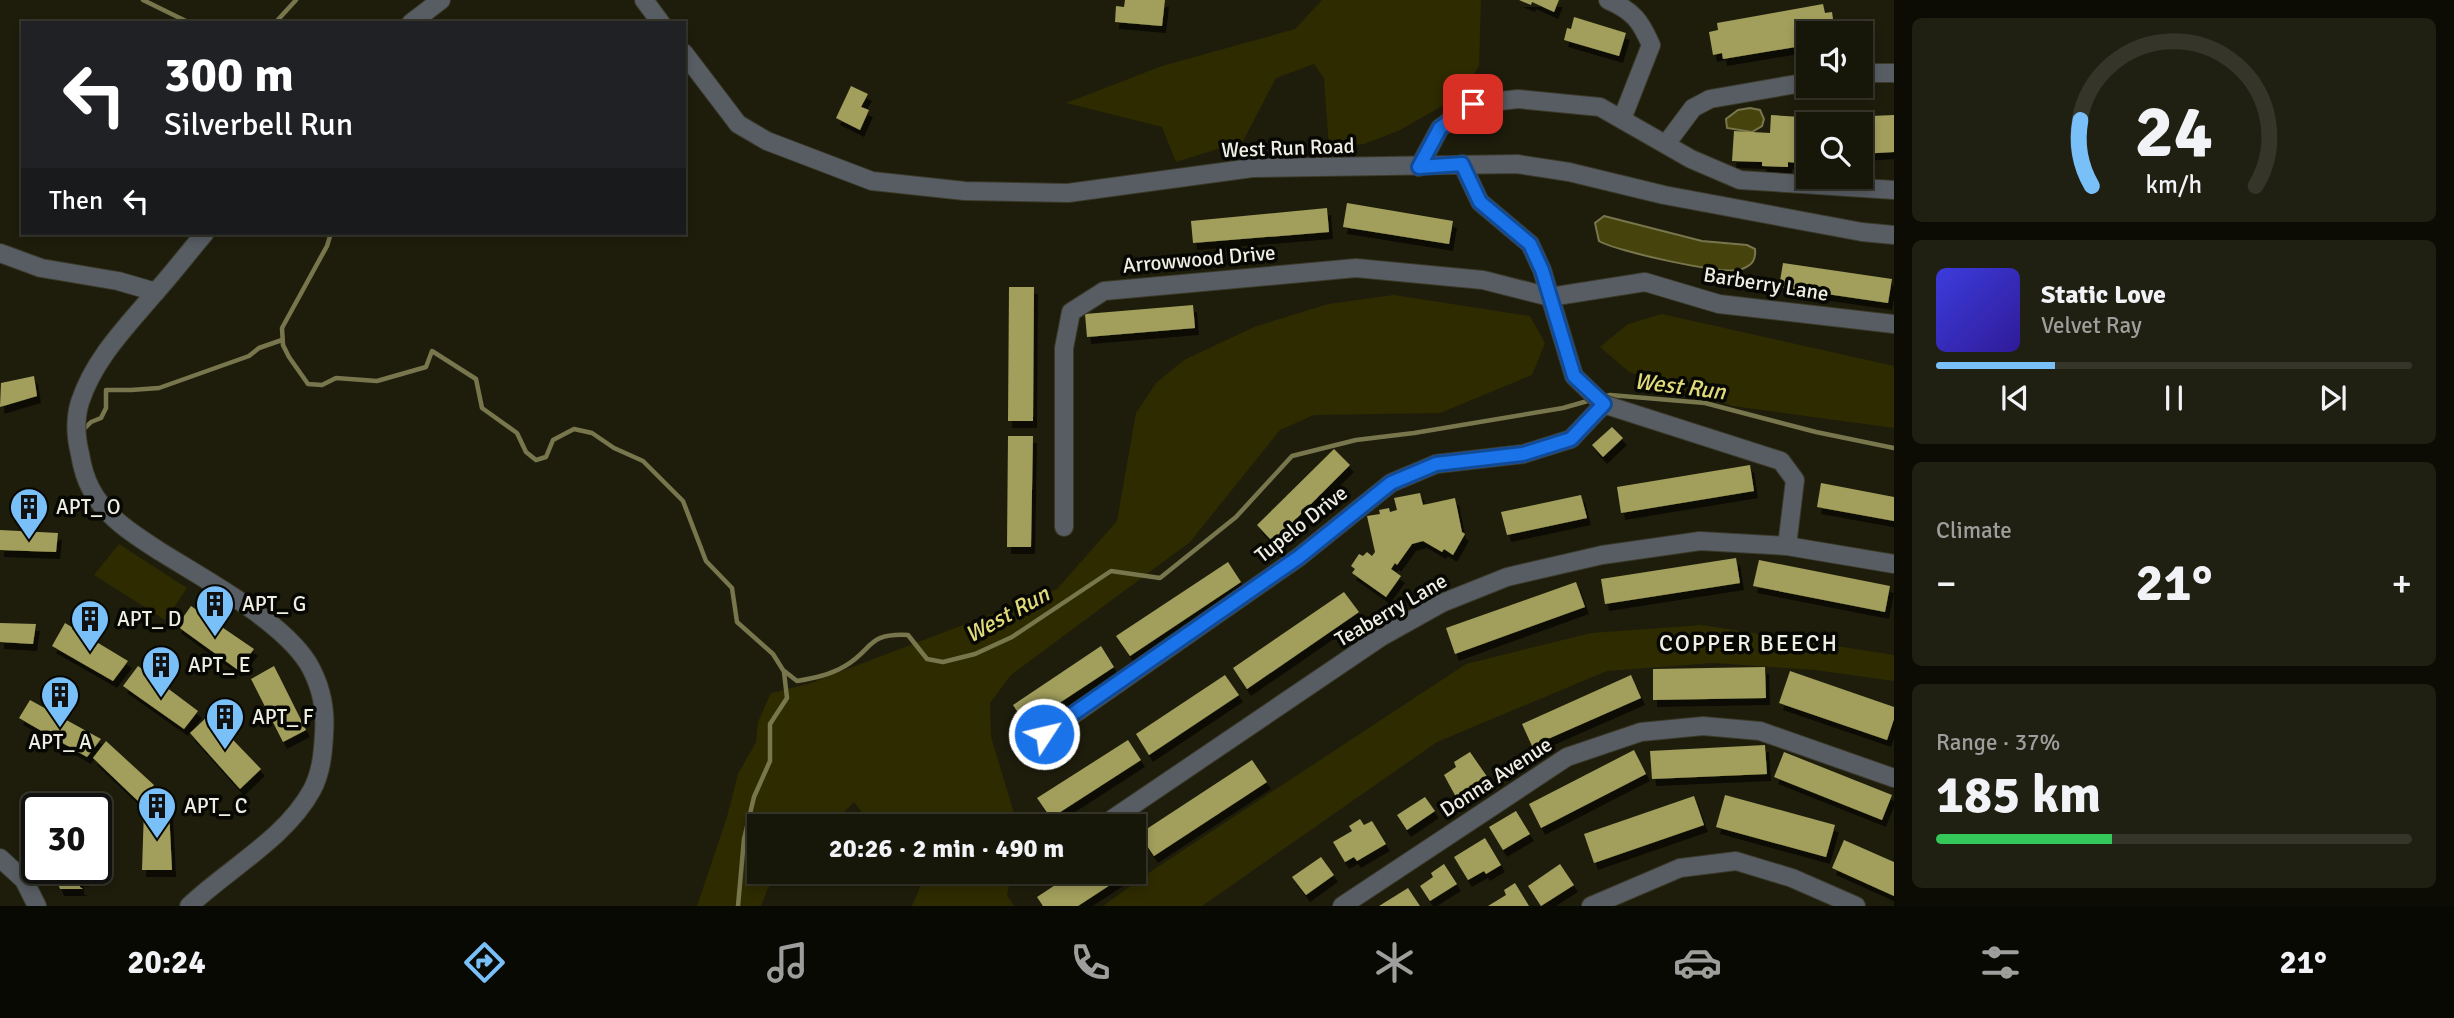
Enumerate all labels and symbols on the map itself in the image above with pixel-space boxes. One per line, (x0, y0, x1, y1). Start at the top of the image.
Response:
pin (1443, 74, 1503, 134)
street label: West Run Road (1221, 133, 1355, 163)
street label: Arrowwood Drive (1122, 239, 1276, 279)
street label: Barberry Lane (1702, 261, 1830, 307)
water label: West Run (1633, 367, 1729, 407)
street label: Tupelo Drive (1250, 480, 1352, 568)
building icon: APT_ O (8, 486, 50, 541)
place label: APT_ O (56, 494, 121, 520)
street label: Teaberry Lane (1330, 567, 1452, 653)
water label: West Run (960, 579, 1056, 649)
building icon: APT_ G (194, 583, 236, 638)
place label: APT_ G (242, 591, 306, 617)
building icon: APT_ D (69, 598, 111, 653)
place label: APT_ D (117, 606, 181, 632)
district label: COPPER BEECH (1659, 629, 1839, 658)
building icon: APT_ E (140, 644, 182, 699)
place label: APT_ E (188, 652, 251, 678)
building icon: APT_ A (39, 674, 81, 729)
building icon: APT_ F (204, 696, 246, 751)
position arrow (1007, 697, 1081, 771)
place label: APT_ F (252, 704, 314, 730)
place label: APT_ A (28, 729, 92, 755)
street label: Donna Avenue (1435, 731, 1557, 823)
building icon: APT_ C (136, 785, 178, 840)
speed limit sign: 30 (21, 793, 112, 884)
place label: APT_ C (184, 793, 248, 819)

